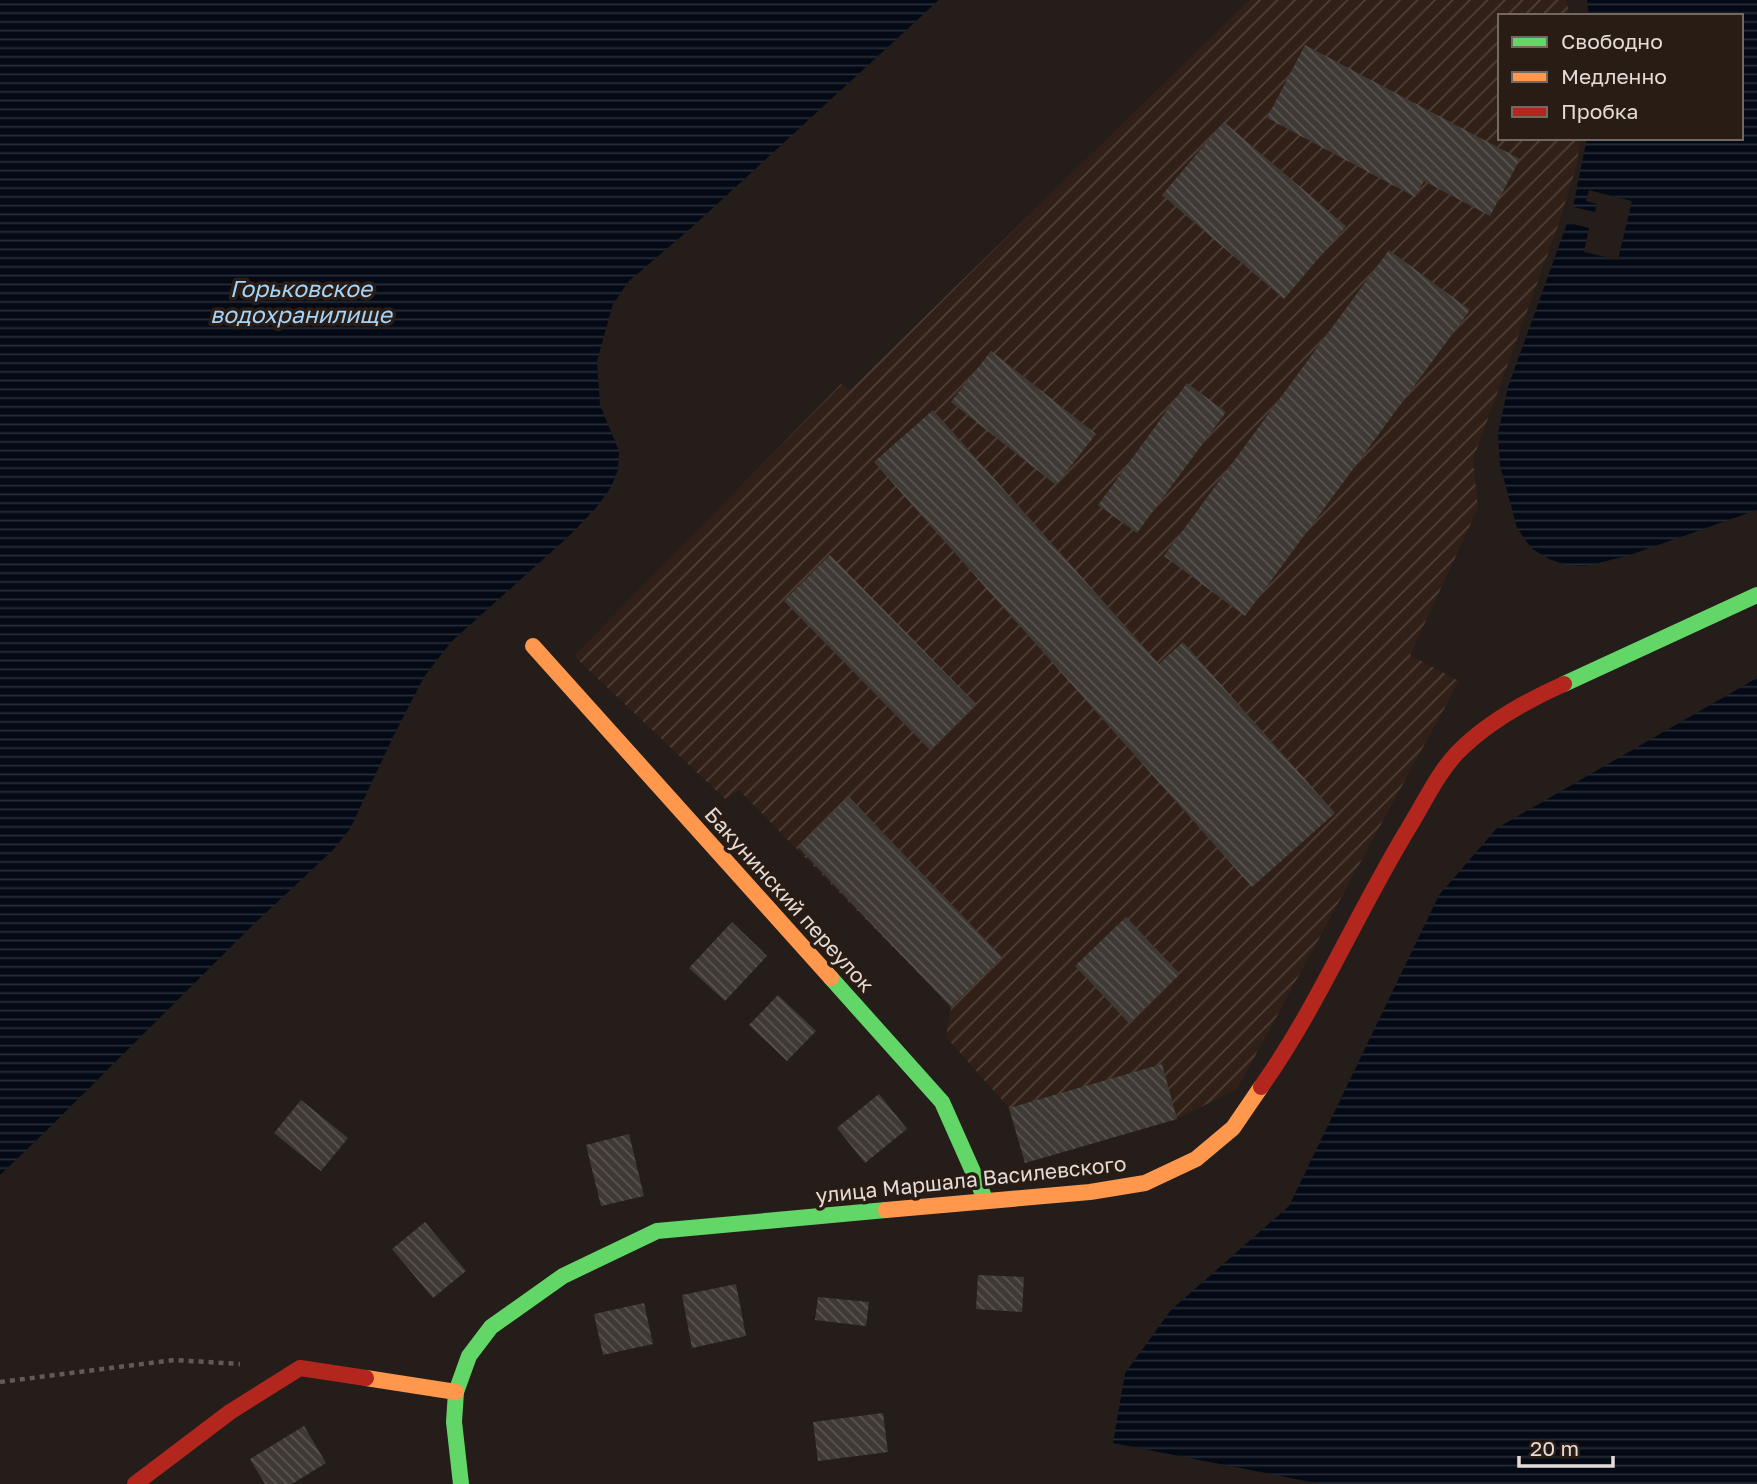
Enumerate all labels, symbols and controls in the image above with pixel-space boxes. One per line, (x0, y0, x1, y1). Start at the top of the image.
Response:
legend (1498, 14, 1743, 140)
text: Свободно (1561, 28, 1663, 54)
text: Медленно (1561, 63, 1667, 89)
text: Пробка (1561, 98, 1639, 124)
water label: Горьковское водохранилище (210, 274, 394, 328)
street label: Бакунинский переулок (700, 801, 880, 997)
street label: улица Маршала Василевского (814, 1150, 1127, 1208)
scale bar (1519, 1424, 1614, 1468)
text: 20 m (1530, 1435, 1579, 1461)

